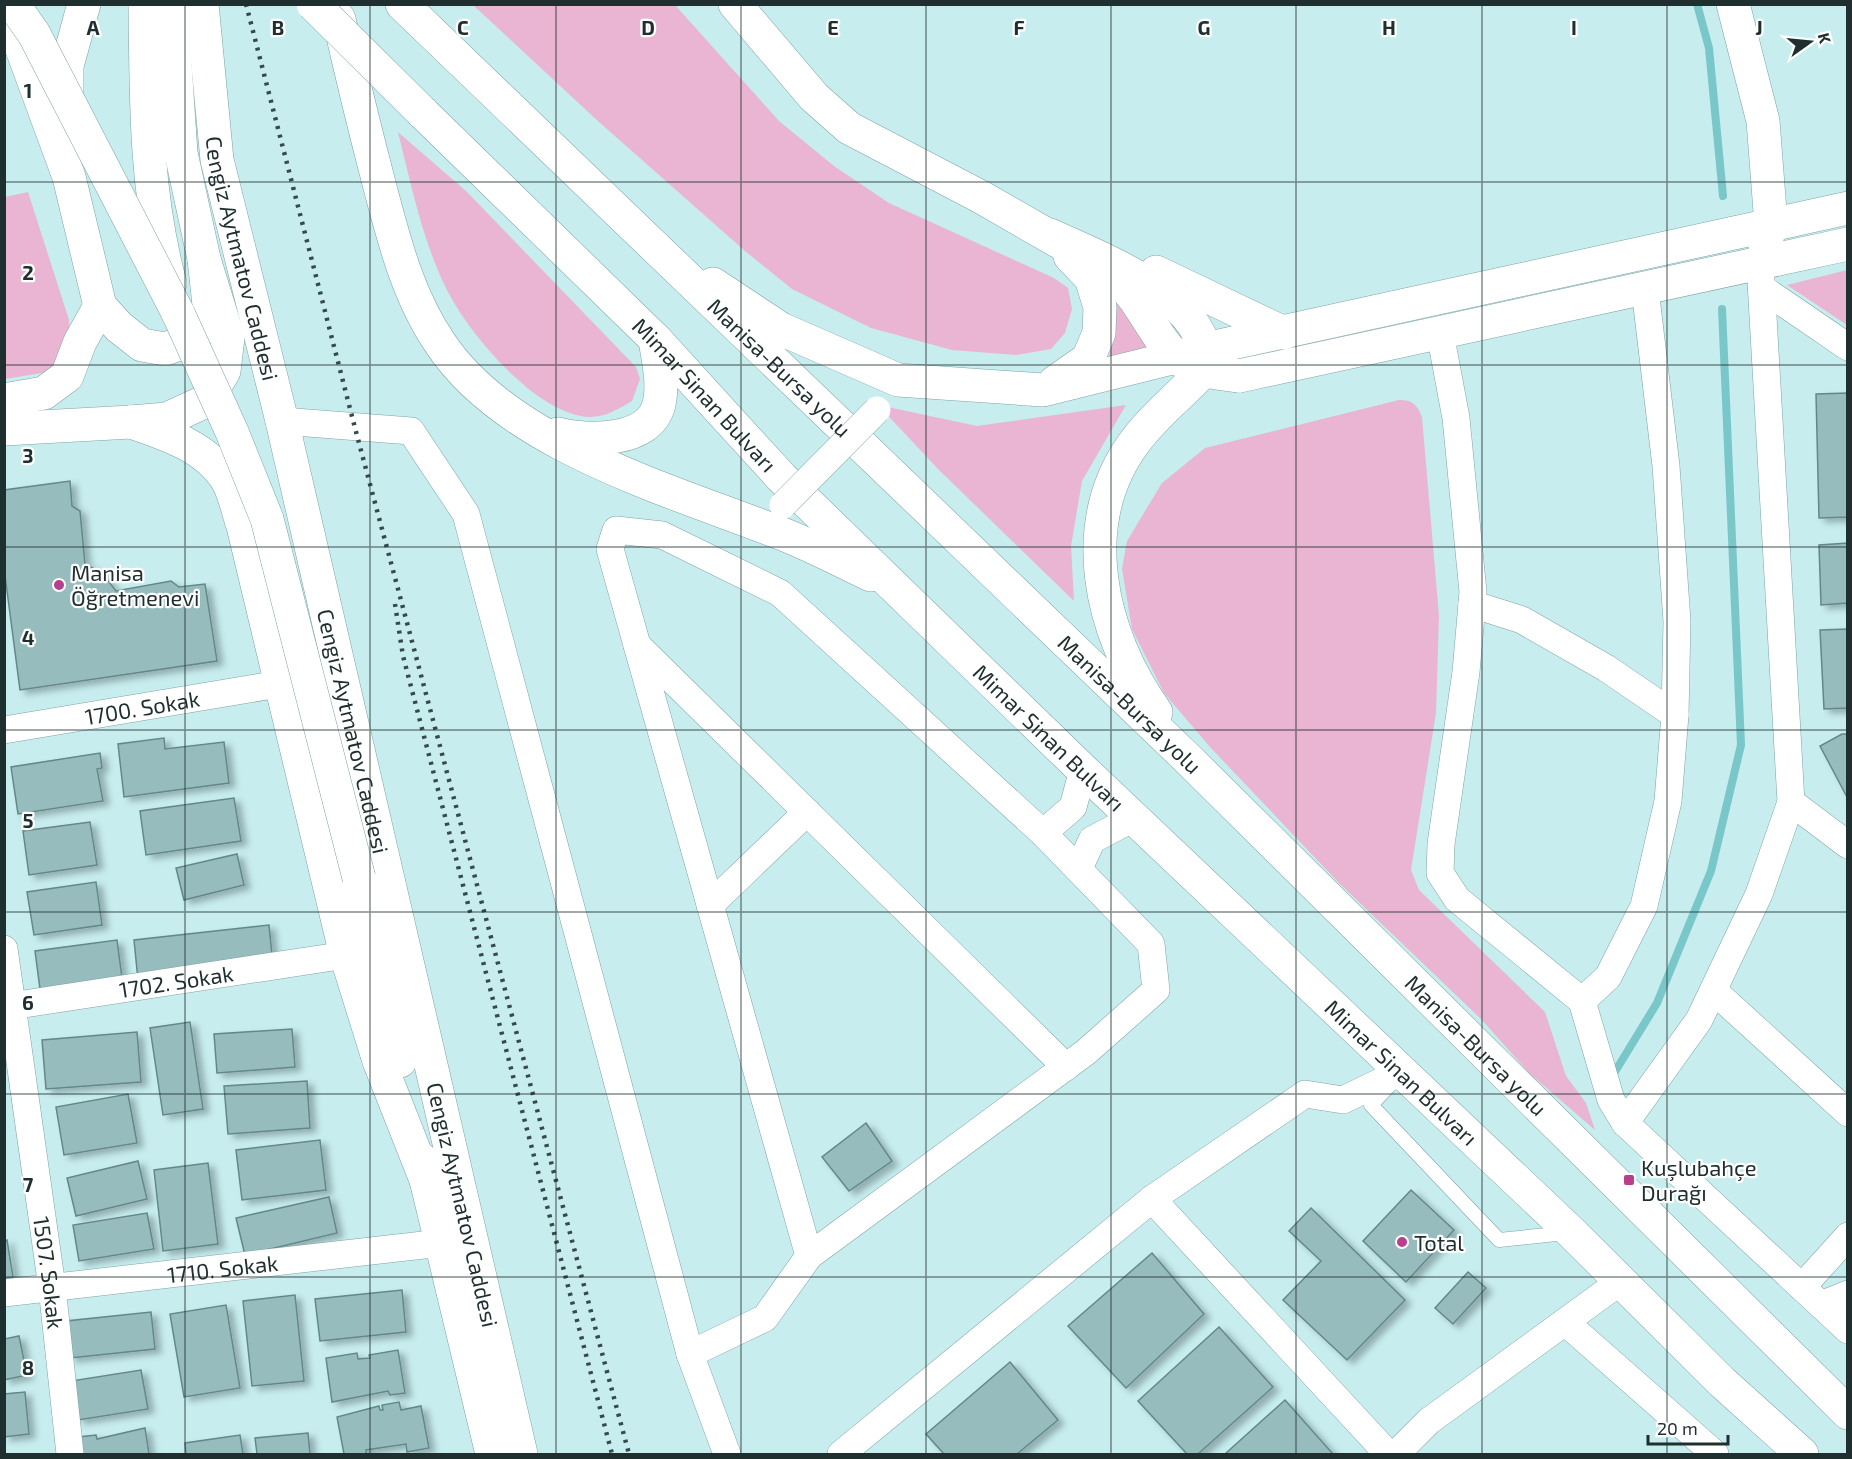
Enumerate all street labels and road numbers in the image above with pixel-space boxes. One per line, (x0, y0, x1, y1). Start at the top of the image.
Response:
street label: Cengiz Aytmatov Caddesi (202, 135, 284, 383)
street label: Manisa-Bursa yolu (703, 292, 857, 442)
street label: Mimar Sinan Bulvarı (628, 312, 782, 477)
street label: Cengiz Aytmatov Caddesi (313, 606, 395, 856)
street label: Manisa-Bursa yolu (1053, 629, 1207, 778)
street label: Mimar Sinan Bulvarı (968, 658, 1130, 816)
street label: 1700. Sokak (83, 685, 201, 729)
street label: 1702. Sokak (117, 959, 235, 1002)
street label: Manisa-Bursa yolu (1400, 969, 1553, 1120)
street label: Mimar Sinan Bulvarı (1320, 994, 1483, 1150)
street label: Cengiz Aytmatov Caddesi (422, 1080, 504, 1330)
street label: 1507. Sokak (29, 1215, 69, 1330)
street label: 1710. Sokak (166, 1249, 279, 1287)

